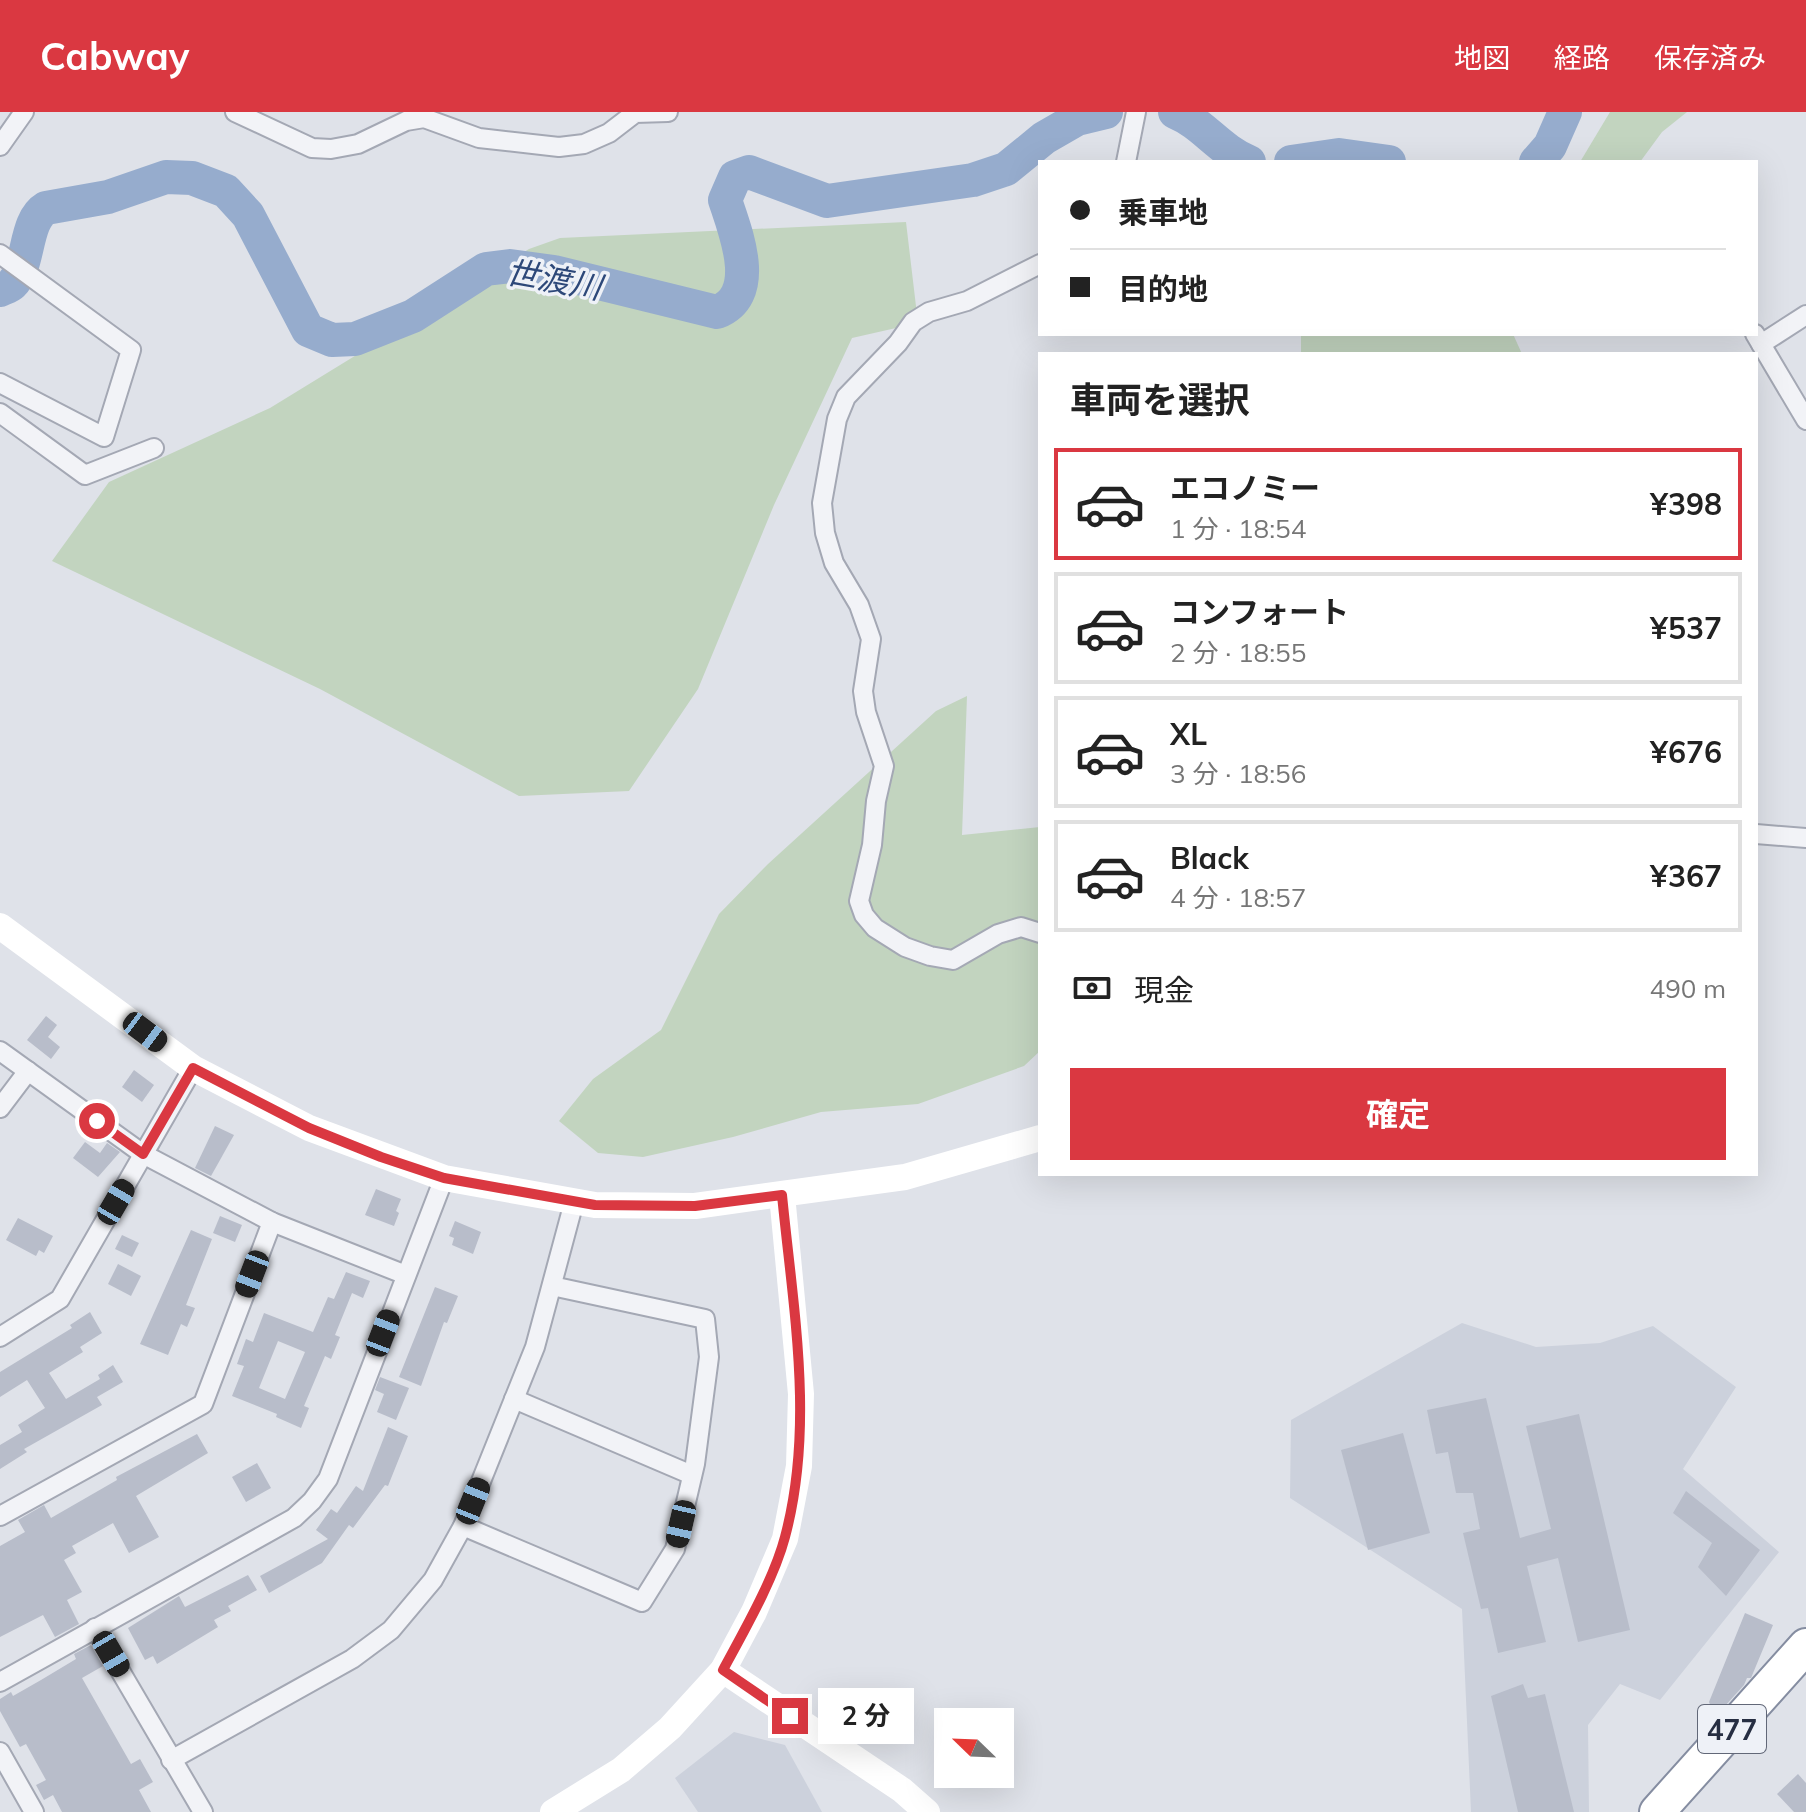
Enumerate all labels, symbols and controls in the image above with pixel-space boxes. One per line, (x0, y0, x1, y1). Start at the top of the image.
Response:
text: Cabway (40, 32, 189, 80)
text: 地図 (1454, 40, 1510, 75)
text: 経路 (1554, 40, 1610, 75)
text: 保存済み (1654, 40, 1766, 75)
text: 乗車地 (1118, 193, 1208, 231)
water label: 世渡川 (503, 251, 608, 308)
text: 目的地 (1118, 270, 1208, 308)
text: 車両を選択 (1070, 377, 1250, 422)
icon: car (1074, 468, 1146, 540)
text: エコノミー (1170, 469, 1320, 507)
text: ¥398 (1650, 485, 1722, 523)
text: 1 分 · 18:54 (1170, 512, 1306, 545)
icon: car (1074, 592, 1146, 664)
text: コンフォート (1170, 593, 1349, 631)
text: ¥537 (1650, 609, 1722, 647)
text: 2 分 · 18:55 (1170, 636, 1306, 669)
text: XL (1170, 715, 1207, 753)
icon: car (1074, 716, 1146, 788)
text: ¥676 (1650, 733, 1722, 771)
text: 3 分 · 18:56 (1170, 757, 1306, 790)
text: Black (1170, 839, 1249, 877)
icon: car (1074, 840, 1146, 912)
text: ¥367 (1650, 857, 1722, 895)
text: 4 分 · 18:57 (1170, 881, 1306, 914)
icon: cash (1070, 966, 1114, 1010)
text: 現金 (1134, 971, 1194, 1009)
text: 490 m (1650, 972, 1726, 1005)
car (119, 1008, 171, 1056)
button: 確定 (1070, 1068, 1726, 1160)
route start (79, 1103, 115, 1139)
car (94, 1175, 138, 1229)
car (232, 1247, 272, 1301)
car (363, 1306, 403, 1360)
car (453, 1474, 493, 1528)
car (664, 1498, 698, 1550)
car (89, 1627, 133, 1681)
callout: 2 分 (818, 1688, 914, 1744)
route end (772, 1698, 808, 1734)
text: 2 分 (842, 1699, 890, 1732)
road number: 477 (1698, 1705, 1766, 1753)
north arrow (934, 1708, 1014, 1788)
map controls (934, 1708, 1014, 1788)

